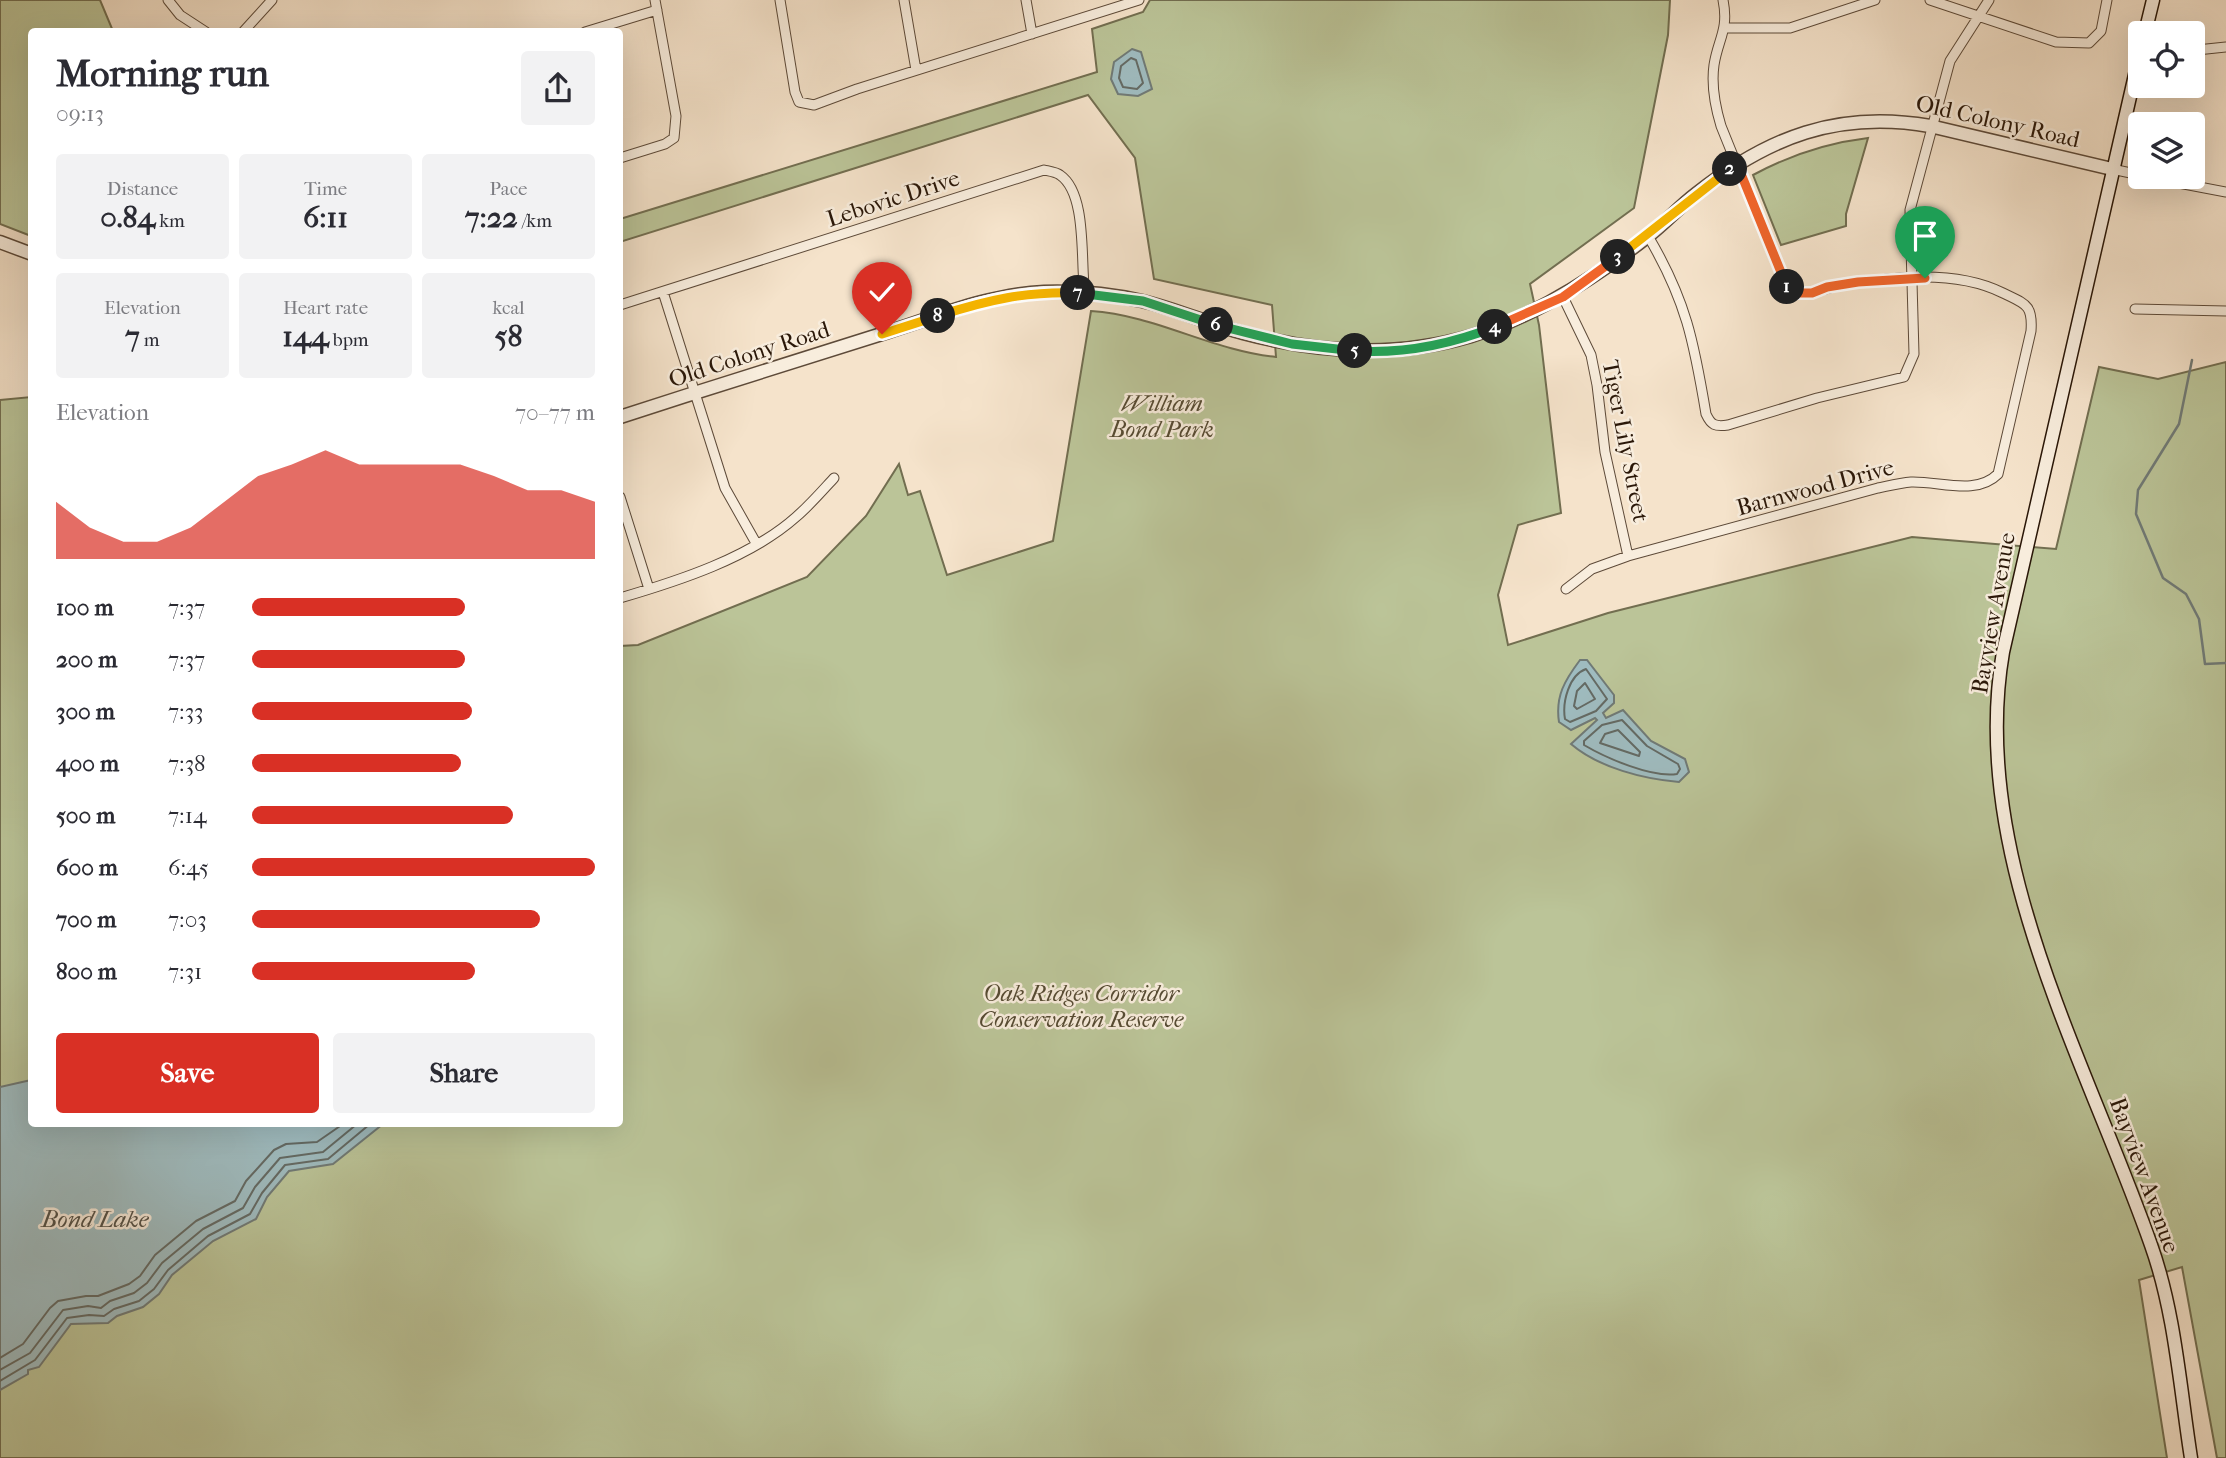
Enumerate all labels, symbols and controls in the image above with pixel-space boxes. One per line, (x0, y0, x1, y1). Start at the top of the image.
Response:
map controls (2128, 21, 2205, 189)
button: locate (2128, 21, 2205, 98)
text: Morning run (56, 51, 269, 96)
button: share (521, 51, 595, 125)
street label: Old Colony Road (1913, 89, 2083, 154)
text: 09:13 (56, 100, 104, 127)
button: layers (2128, 112, 2205, 189)
pin: 2 (1712, 152, 1748, 186)
text: 2 (1725, 157, 1734, 179)
street label: Lebovic Drive (823, 164, 963, 233)
text: Distance (107, 178, 178, 200)
text: Time (304, 178, 347, 200)
text: Pace (490, 178, 527, 200)
text: 0.84 (100, 200, 155, 235)
text: 6:11 (303, 200, 348, 235)
text: 7:22 (465, 200, 518, 235)
pin (1895, 206, 1955, 278)
text: km (155, 210, 185, 232)
text: /km (518, 210, 552, 232)
icon: arrive (1906, 217, 1944, 255)
pin: 3 (1600, 240, 1636, 274)
text: 3 (1614, 245, 1621, 267)
pin (852, 262, 912, 334)
pin: 1 (1770, 270, 1804, 304)
icon: check (863, 273, 901, 311)
text: 1 (1783, 275, 1790, 297)
pin: 7 (1060, 276, 1096, 310)
text: 7 (1073, 281, 1082, 303)
text: Elevation (104, 297, 181, 319)
text: Heart rate (283, 297, 368, 319)
text: kcal (493, 297, 524, 319)
pin: 8 (920, 298, 956, 334)
text: 8 (933, 304, 942, 326)
pin: 6 (1198, 308, 1234, 342)
pin: 4 (1478, 310, 1512, 344)
text: 6 (1210, 313, 1221, 335)
text: 4 (1489, 315, 1500, 337)
street label: Old Colony Road (665, 316, 833, 393)
text: 7 (125, 319, 140, 354)
text: 144 (282, 319, 329, 354)
text: 58 (494, 319, 523, 354)
text: m (140, 329, 160, 351)
text: bpm (329, 329, 369, 351)
pin: 5 (1338, 334, 1372, 368)
text: 5 (1350, 339, 1359, 361)
street label: Tiger Lily Street (1597, 358, 1654, 524)
park label: William Bond Park (1108, 390, 1214, 443)
text: Elevation (56, 399, 149, 426)
text: 70–77 m (515, 399, 595, 426)
street label: Barnwood Drive (1733, 453, 1897, 521)
street label: Bayview Avenue (1966, 530, 2021, 696)
text: 100 m (56, 594, 114, 621)
text: 7:37 (168, 594, 205, 621)
text: 200 m (56, 646, 117, 673)
text: 7:37 (168, 646, 205, 673)
text: 300 m (56, 698, 115, 725)
text: 7:33 (168, 698, 204, 725)
text: 400 m (56, 750, 119, 777)
text: 7:38 (168, 750, 206, 777)
text: 500 m (56, 802, 115, 829)
text: 7:14 (168, 802, 206, 829)
text: 600 m (56, 854, 118, 881)
text: 6:45 (168, 854, 209, 881)
text: 700 m (56, 906, 116, 933)
text: 7:03 (168, 906, 207, 933)
text: 800 m (56, 958, 117, 985)
text: 7:31 (168, 958, 202, 985)
park label: Oak Ridges Corridor Conservation Reserve (979, 980, 1184, 1033)
button: Save (56, 1033, 319, 1113)
button: Share (333, 1033, 595, 1113)
street label: Bayview Avenue (2104, 1094, 2185, 1256)
water label: Bond Lake (39, 1205, 150, 1233)

